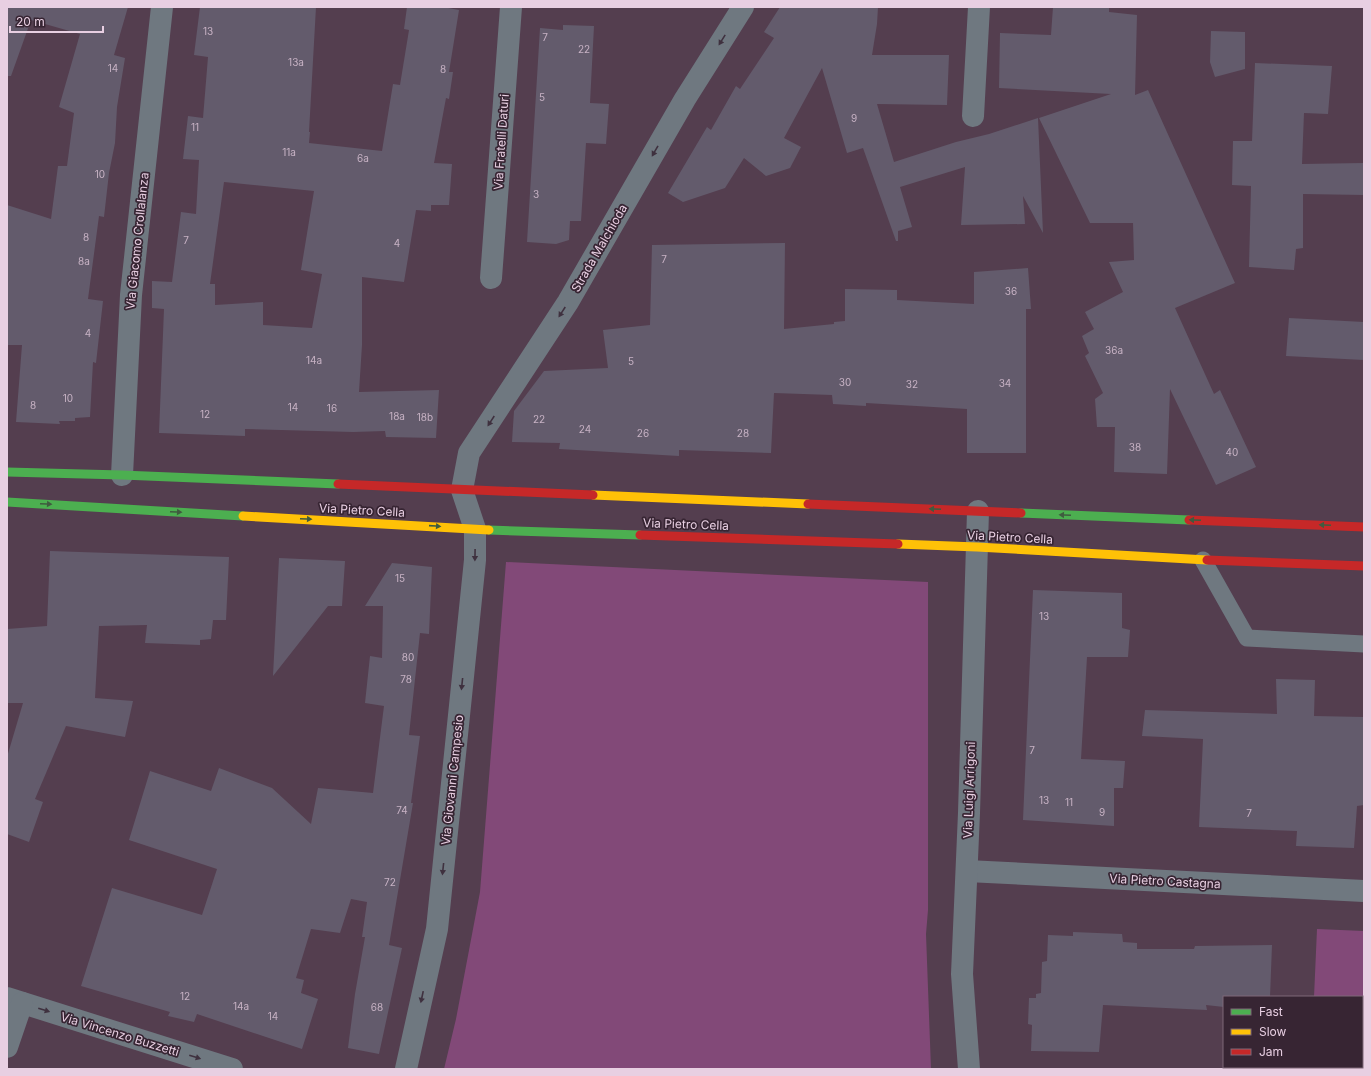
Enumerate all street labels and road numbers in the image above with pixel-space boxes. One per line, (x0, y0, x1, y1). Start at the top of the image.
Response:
street label: Via Fratelli Daturi (490, 93, 512, 191)
street label: Via Giacomo Crollalanza (122, 172, 152, 310)
street label: Strada Malchioda (568, 201, 630, 295)
street label: Via Pietro Cella (319, 500, 405, 520)
street label: Via Pietro Cella (643, 515, 729, 533)
street label: Via Pietro Cella (967, 527, 1053, 547)
street label: Via Giovanni Campesio (438, 714, 466, 846)
street label: Via Luigi Arrigoni (960, 741, 978, 839)
street label: Via Pietro Castagna (1109, 871, 1221, 891)
street label: Via Vincenzo Buzzetti (59, 1009, 181, 1059)

